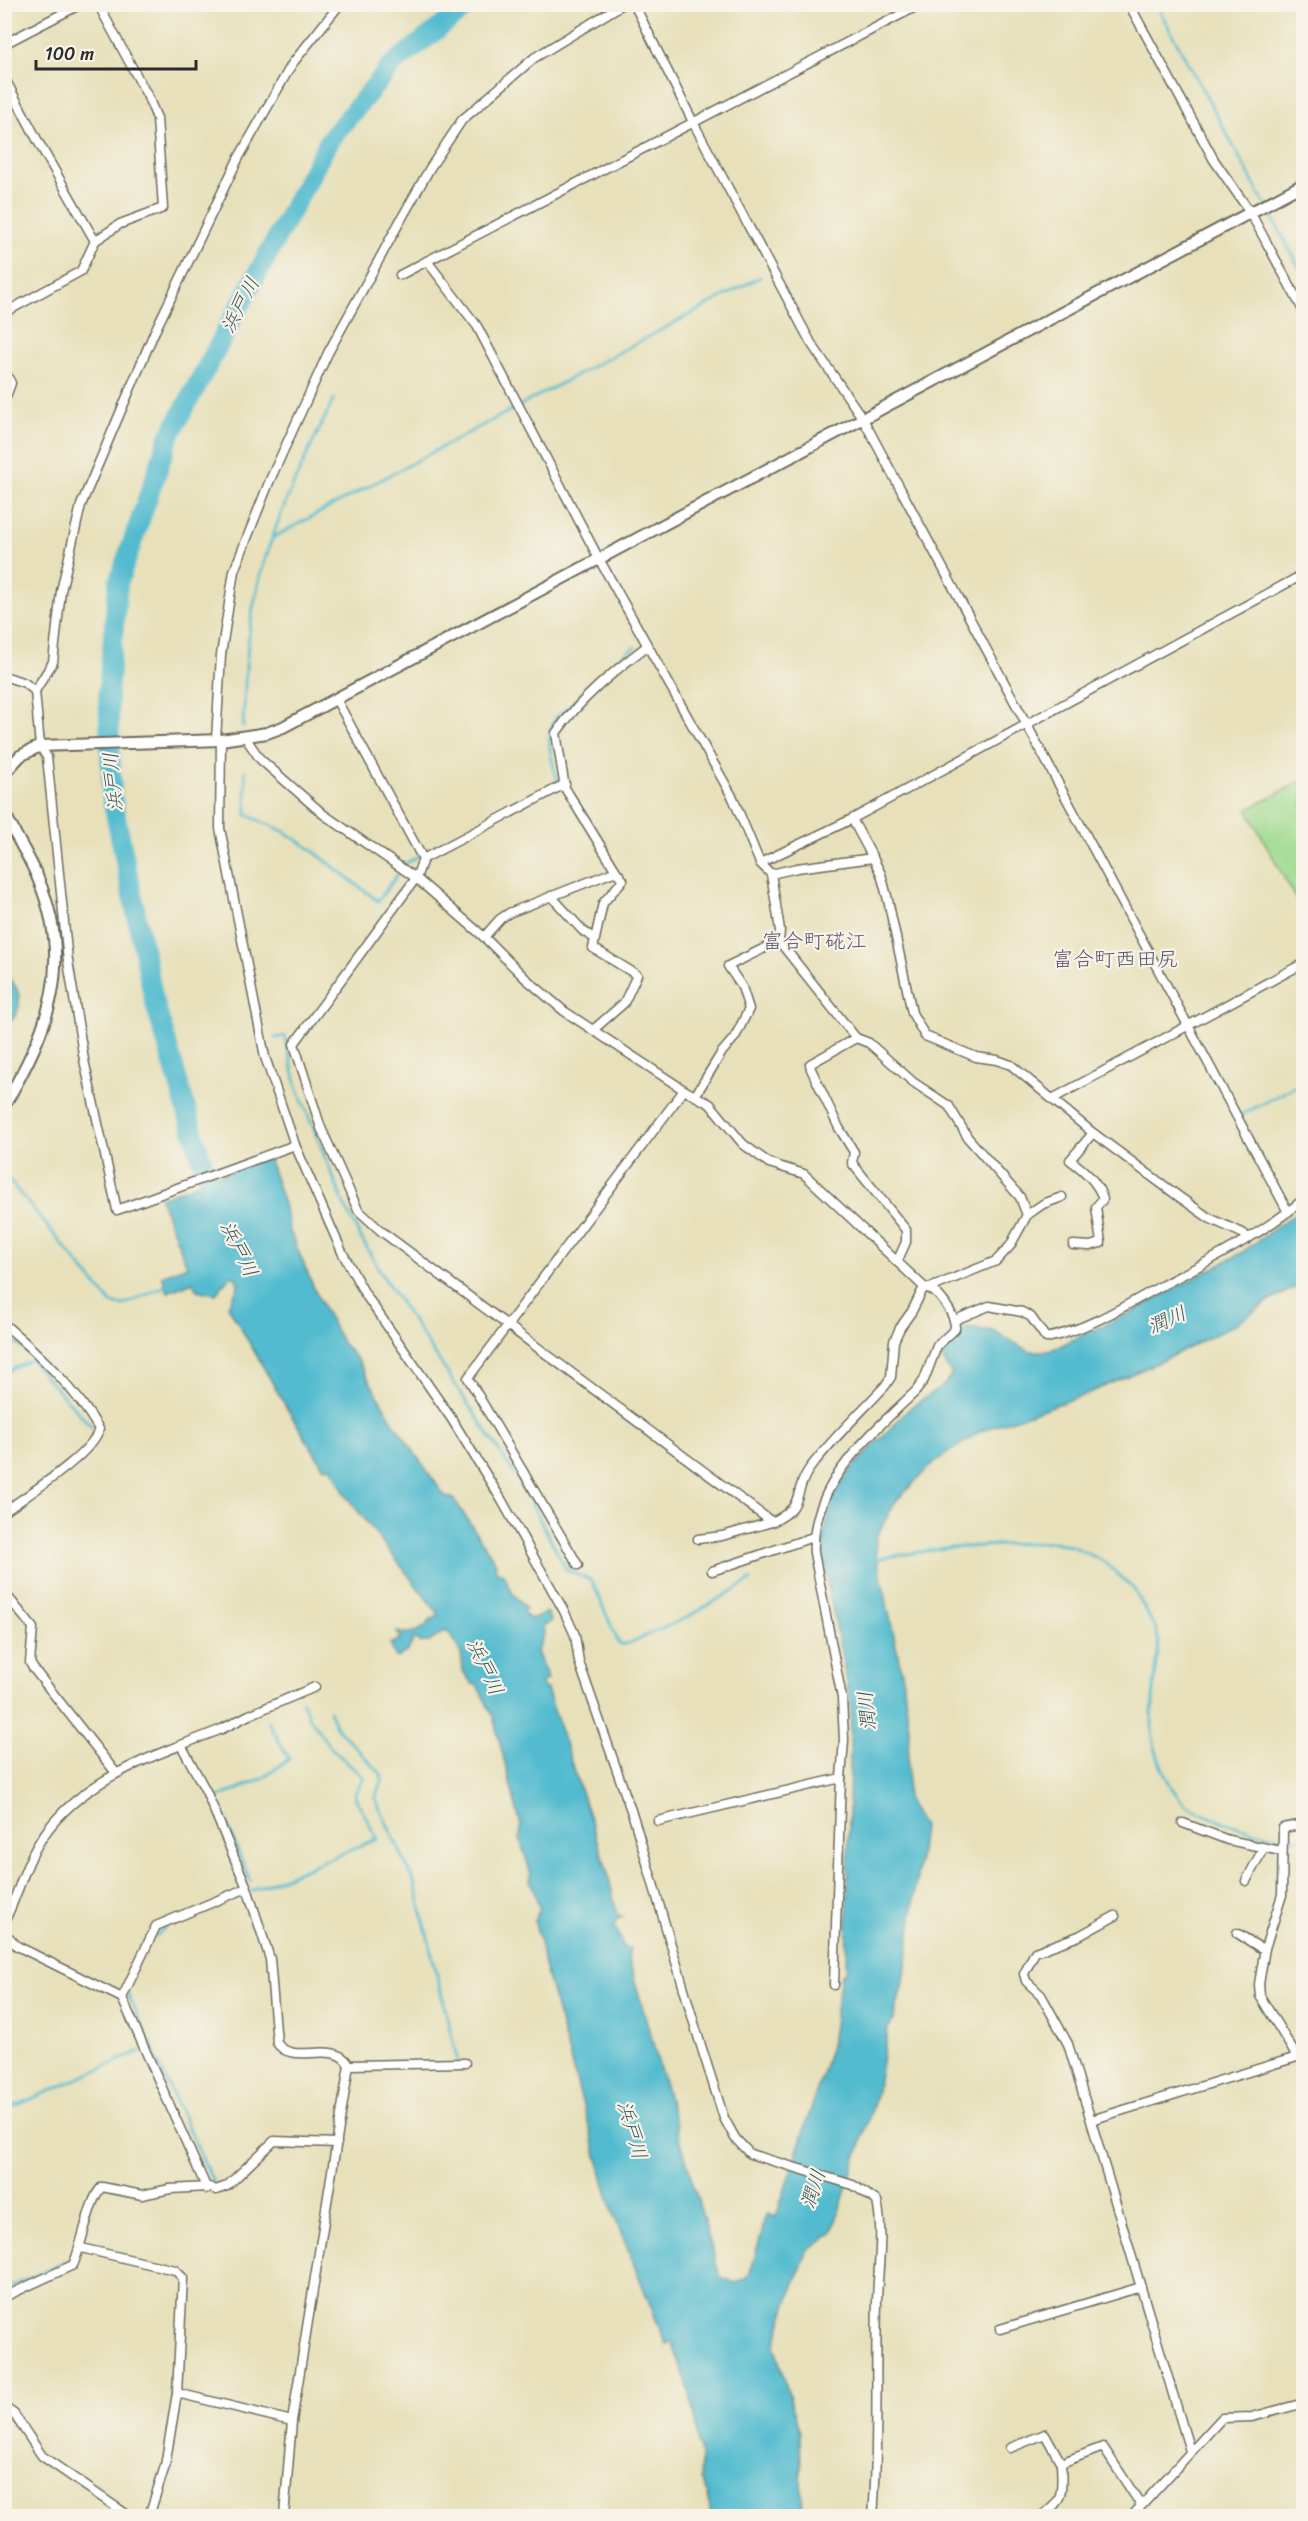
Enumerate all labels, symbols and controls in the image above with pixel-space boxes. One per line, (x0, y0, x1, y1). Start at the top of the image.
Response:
scale bar (36, 33, 196, 71)
text: 100 m (45, 38, 94, 70)
water label: 浜戸川 (210, 270, 270, 340)
water label: 浜戸川 (93, 751, 133, 813)
district label: 富合町硴江 (762, 922, 867, 960)
district label: 富合町西田尻 (1052, 940, 1178, 978)
water label: 浜戸川 (210, 1214, 268, 1284)
water label: 潤川 (1142, 1296, 1192, 1344)
water label: 浜戸川 (456, 1632, 514, 1702)
water label: 潤川 (848, 1689, 886, 1733)
water label: 浜戸川 (607, 2096, 657, 2164)
water label: 潤川 (790, 2165, 836, 2213)

